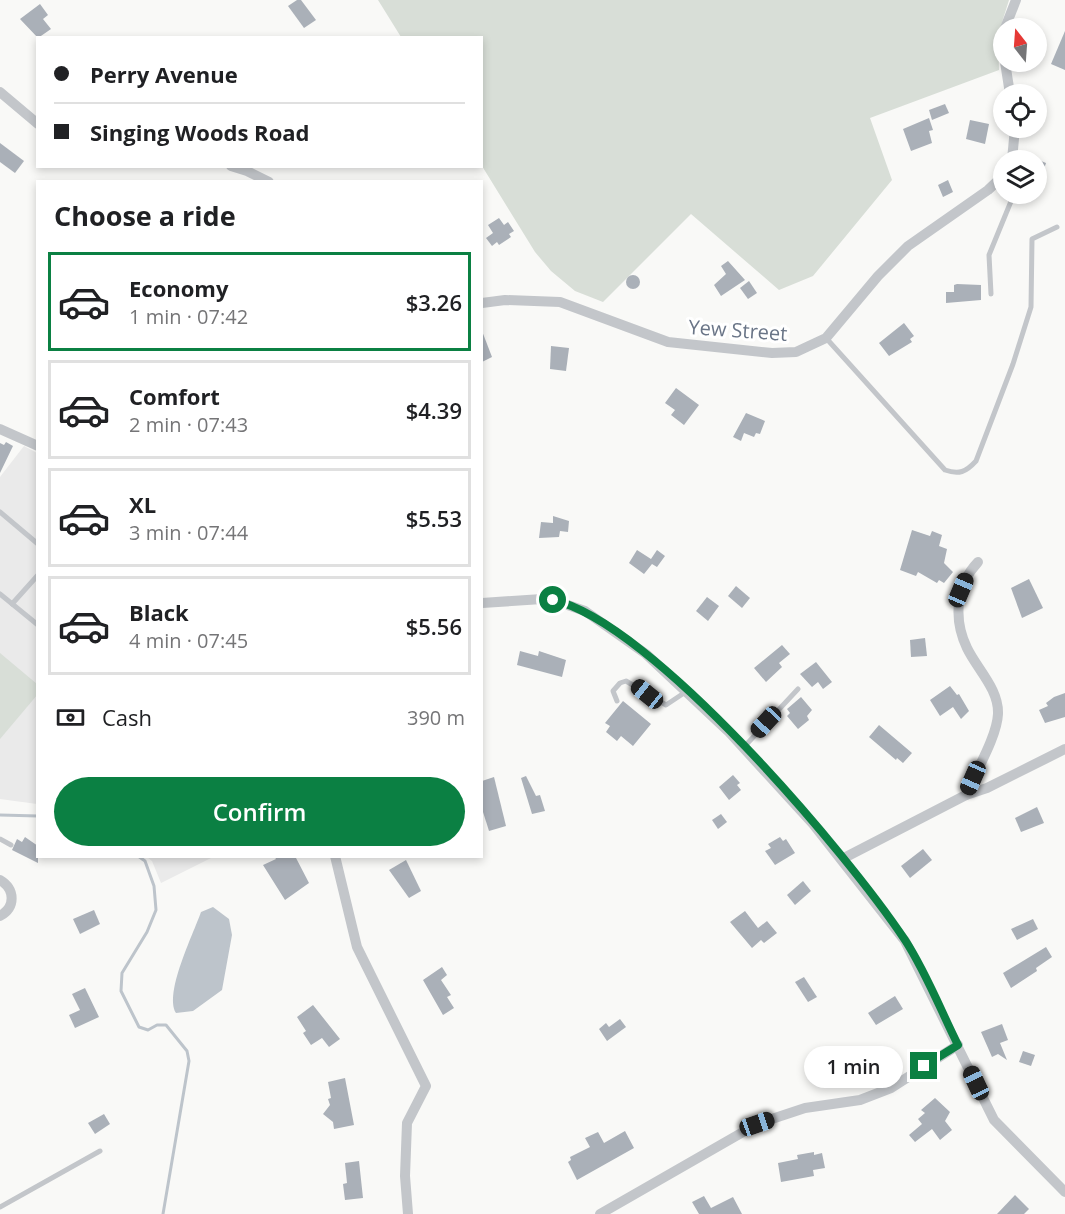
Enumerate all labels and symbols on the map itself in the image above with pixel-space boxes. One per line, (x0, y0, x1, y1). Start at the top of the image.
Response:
north arrow (993, 18, 1047, 72)
street label: Yew Street (688, 313, 788, 347)
car (946, 570, 976, 610)
route start (539, 586, 566, 613)
car (627, 676, 667, 712)
car (747, 703, 785, 741)
car (957, 758, 989, 798)
callout: 1 min (804, 1045, 903, 1087)
route end (910, 1052, 937, 1079)
car (960, 1063, 992, 1103)
car (737, 1110, 777, 1138)

